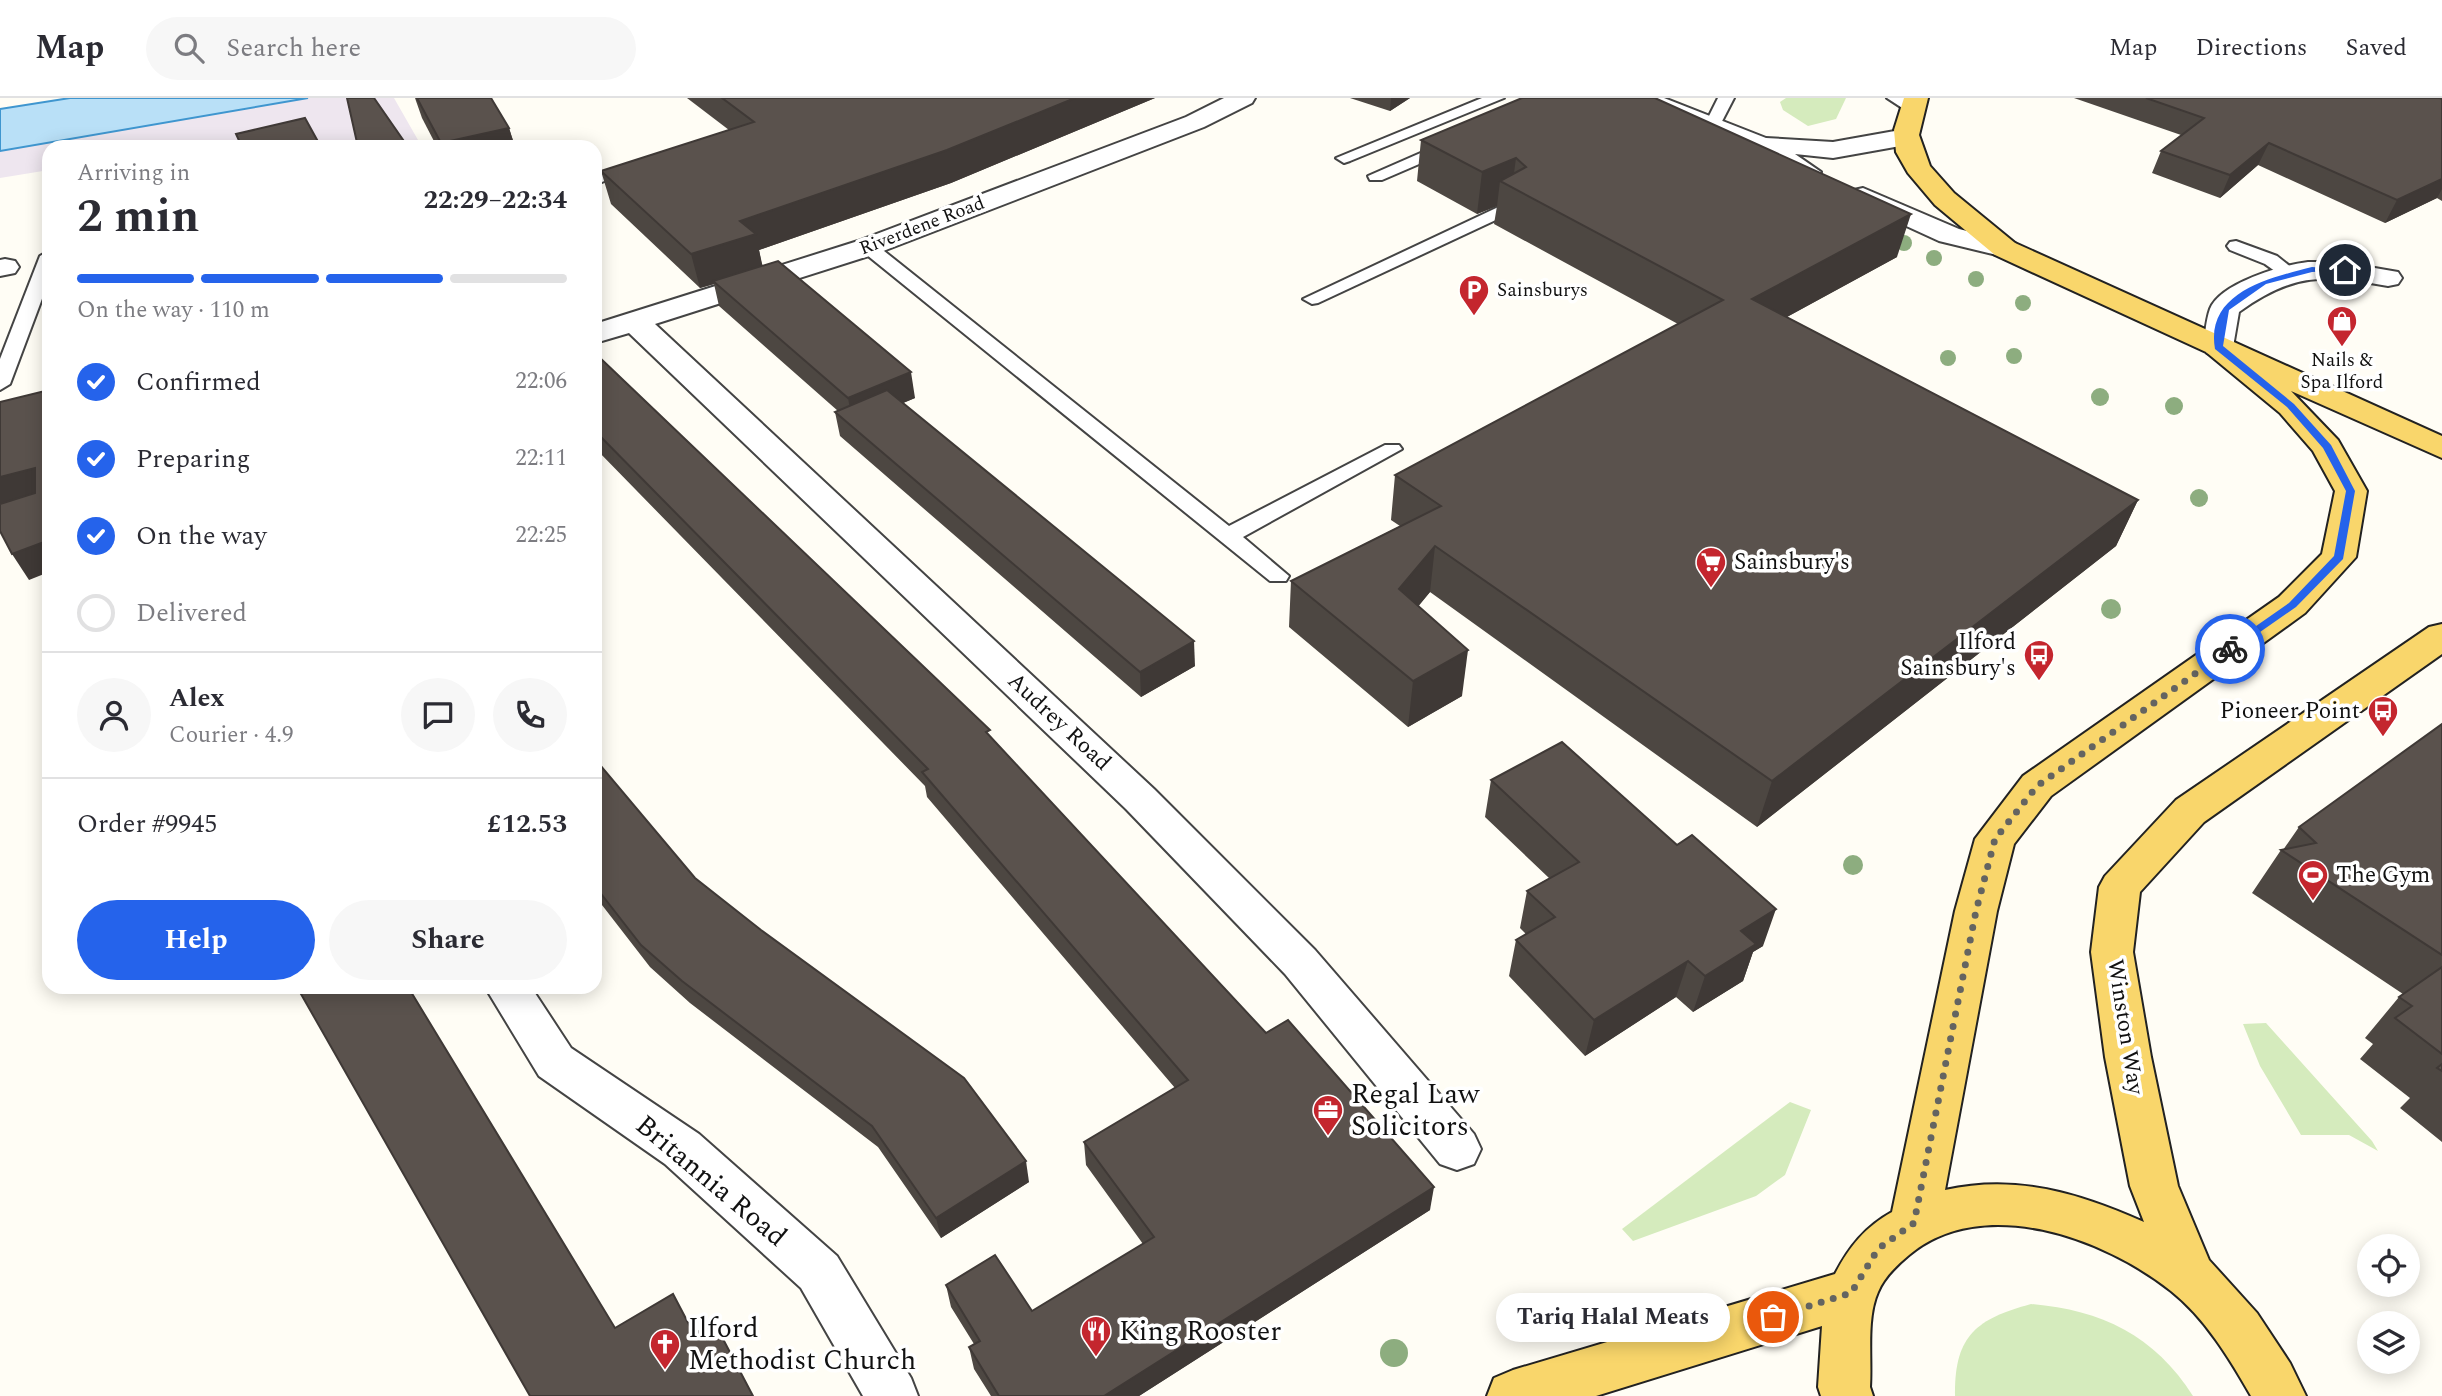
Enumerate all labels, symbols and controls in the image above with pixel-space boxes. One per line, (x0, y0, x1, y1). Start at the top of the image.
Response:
search box (146, 17, 636, 80)
text: Map (35, 23, 104, 73)
text: Search here (226, 28, 361, 68)
icon: search (170, 29, 208, 67)
text: Map (2109, 30, 2157, 66)
text: Directions (2195, 30, 2307, 66)
text: Saved (2345, 30, 2407, 66)
text: Arriving in (77, 156, 190, 191)
text: 22:29–22:34 (423, 180, 567, 220)
text: 2 min (77, 182, 199, 252)
street label: Riverdene Road (855, 189, 989, 263)
pin (2315, 240, 2375, 300)
icon: home (2326, 251, 2364, 289)
parking icon: Sainsburys (1457, 273, 1491, 317)
place label: Sainsburys (1497, 276, 1588, 305)
text: On the way · 110 m (77, 293, 270, 328)
shop icon: Nails & Spa Ilford (2325, 304, 2359, 348)
place label: Nails & Spa Ilford (2301, 346, 2383, 397)
text: Confirmed (136, 362, 261, 402)
icon: check (77, 363, 115, 401)
text: 22:06 (515, 364, 567, 399)
text: Preparing (136, 439, 250, 479)
icon: check (77, 440, 115, 478)
text: 22:11 (515, 441, 567, 476)
text: On the way (136, 516, 267, 556)
icon: check (77, 517, 115, 555)
text: 22:25 (515, 518, 567, 553)
supermarket icon: Sainsbury's (1694, 545, 1728, 589)
place label: Sainsbury's (1734, 545, 1850, 580)
text: Delivered (136, 593, 247, 633)
courier (2195, 614, 2265, 684)
place label: Ilford Sainsbury's (1900, 625, 2016, 686)
icon: bike (2211, 630, 2249, 668)
bus stop icon: Ilford Sainsbury's (2022, 638, 2056, 682)
street label: Audrey Road (999, 664, 1119, 780)
button: person (77, 678, 151, 752)
text: Alex (169, 678, 224, 718)
button: chat (401, 678, 475, 752)
button: phone (493, 678, 567, 752)
place label: Pioneer Point (2220, 694, 2360, 729)
bus stop icon: Pioneer Point (2366, 694, 2400, 738)
text: Courier · 4.9 (169, 718, 294, 753)
text: Order #9945 (77, 804, 217, 844)
text: £12.53 (487, 804, 567, 844)
sports icon: The Gym (2296, 858, 2330, 902)
place label: The Gym (2336, 858, 2430, 893)
button: Help (77, 900, 315, 980)
button: Share (329, 900, 567, 980)
street label: Winston Way (2097, 957, 2153, 1098)
place label: Regal Law Solicitors (1351, 1073, 1480, 1148)
office icon: Regal Law Solicitors (1311, 1093, 1345, 1137)
street label: Britannia Road (626, 1104, 796, 1258)
map controls (2357, 1234, 2420, 1374)
button: locate (2357, 1234, 2420, 1297)
pin (1743, 1287, 1803, 1347)
callout: Tariq Halal Meats (1496, 1292, 1731, 1342)
icon: bag (1754, 1298, 1792, 1336)
text: Tariq Halal Meats (1517, 1300, 1709, 1335)
place label: Ilford Methodist Church (688, 1307, 916, 1382)
place label: King Rooster (1119, 1310, 1281, 1353)
button: layers (2357, 1311, 2420, 1374)
restaurant icon: King Rooster (1079, 1314, 1113, 1358)
church icon: Ilford Methodist Church (648, 1327, 682, 1371)

